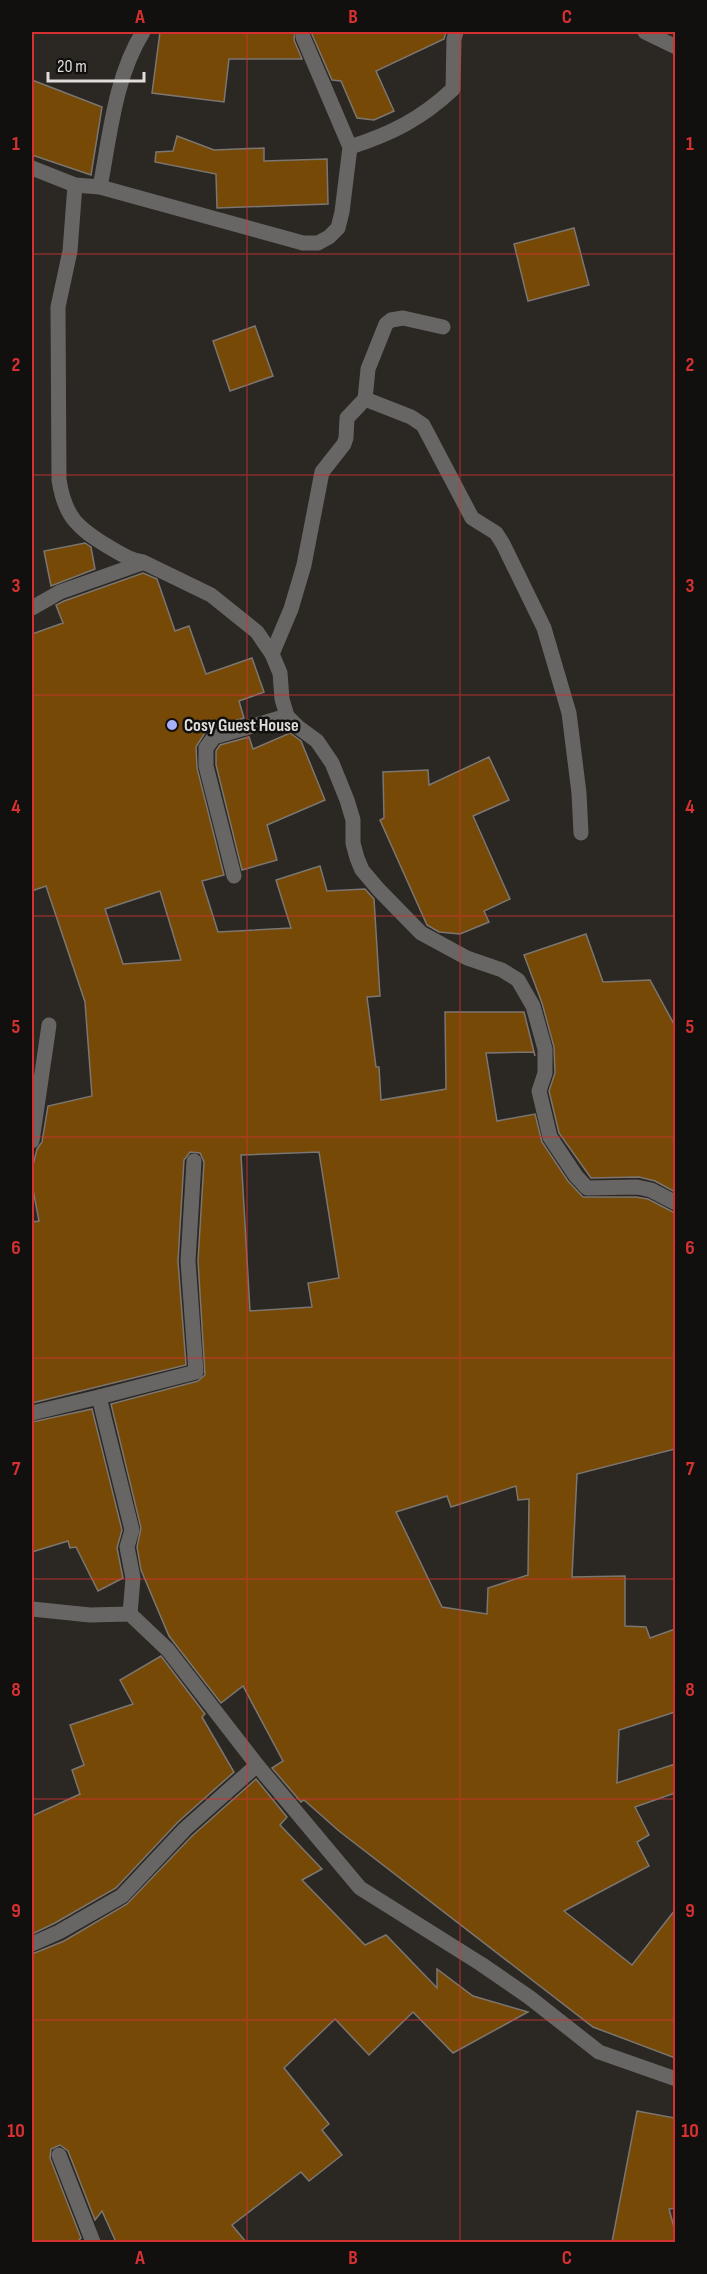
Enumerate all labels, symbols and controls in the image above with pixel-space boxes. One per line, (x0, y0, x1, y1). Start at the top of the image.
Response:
text: A (134, 5, 145, 29)
text: B (348, 5, 358, 29)
text: C (562, 5, 572, 29)
scale bar (48, 45, 144, 83)
text: 20 m (57, 56, 87, 77)
text: 1 (12, 132, 20, 156)
text: 1 (686, 132, 694, 156)
text: 2 (12, 353, 20, 377)
text: 2 (686, 353, 694, 377)
text: 3 (12, 574, 21, 598)
text: 3 (686, 574, 695, 598)
place label: Cosy Guest House (184, 715, 299, 736)
marker: Cosy Guest House (165, 718, 179, 732)
text: 4 (11, 795, 21, 819)
text: 4 (685, 795, 695, 819)
text: 5 (12, 1015, 21, 1039)
text: 5 (686, 1015, 695, 1039)
text: 6 (11, 1236, 21, 1260)
text: 6 (685, 1236, 695, 1260)
text: 7 (12, 1457, 21, 1481)
text: 7 (686, 1457, 695, 1481)
text: 8 (11, 1678, 21, 1702)
text: 8 (685, 1678, 695, 1702)
text: 9 (11, 1899, 21, 1923)
text: 9 (685, 1899, 695, 1923)
text: 10 (7, 2119, 25, 2143)
text: 10 (681, 2119, 699, 2143)
text: A (134, 2246, 145, 2270)
text: B (348, 2246, 358, 2270)
text: C (562, 2246, 572, 2270)

